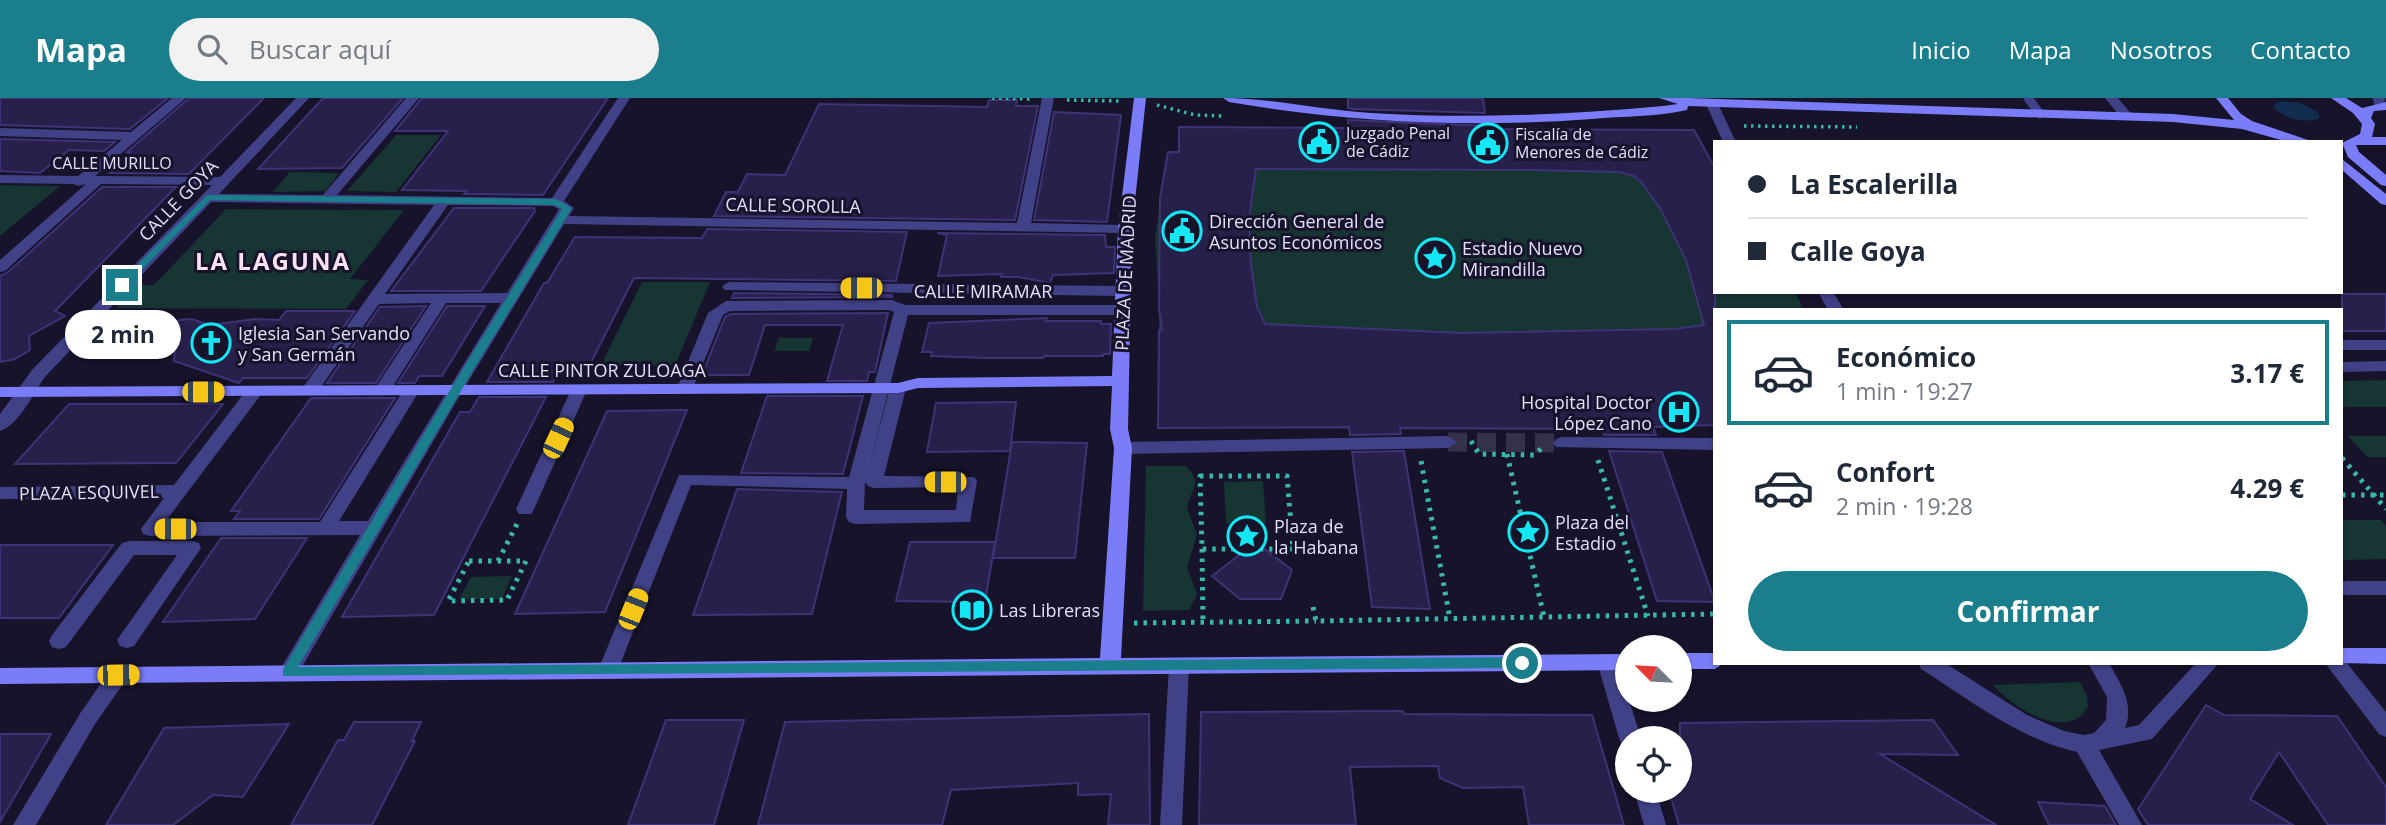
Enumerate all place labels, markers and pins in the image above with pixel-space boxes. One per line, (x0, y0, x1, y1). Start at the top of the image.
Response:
public building icon: Juzgado Penal de Cádiz (1298, 121, 1340, 163)
place label: Juzgado Penal de Cádiz (1344, 122, 1450, 162)
public building icon: Fiscalía de Menores de Cádiz (1467, 122, 1509, 164)
place label: Fiscalía de Menores de Cádiz (1515, 123, 1648, 163)
place label: Dirección General de Asuntos Económicos (1209, 209, 1384, 254)
public building icon: Dirección General de Asuntos Económicos (1161, 210, 1203, 252)
place label: Estadio Nuevo Mirandilla (1462, 236, 1583, 281)
place icon: Estadio Nuevo Mirandilla (1414, 237, 1456, 279)
place label: Iglesia San Servando y San Germán (238, 321, 410, 366)
church icon: Iglesia San Servando y San Germán (190, 322, 232, 364)
place label: Hospital Doctor López Cano (1521, 390, 1653, 435)
hospital icon: Hospital Doctor López Cano (1658, 391, 1700, 433)
place label: Plaza del Estadio (1555, 510, 1629, 555)
place icon: Plaza del Estadio (1507, 511, 1549, 553)
place label: Plaza de la Habana (1274, 514, 1359, 559)
place icon: Plaza de la Habana (1226, 515, 1268, 557)
library icon: Las Libreras (951, 589, 993, 631)
place label: Las Libreras (999, 598, 1100, 622)

